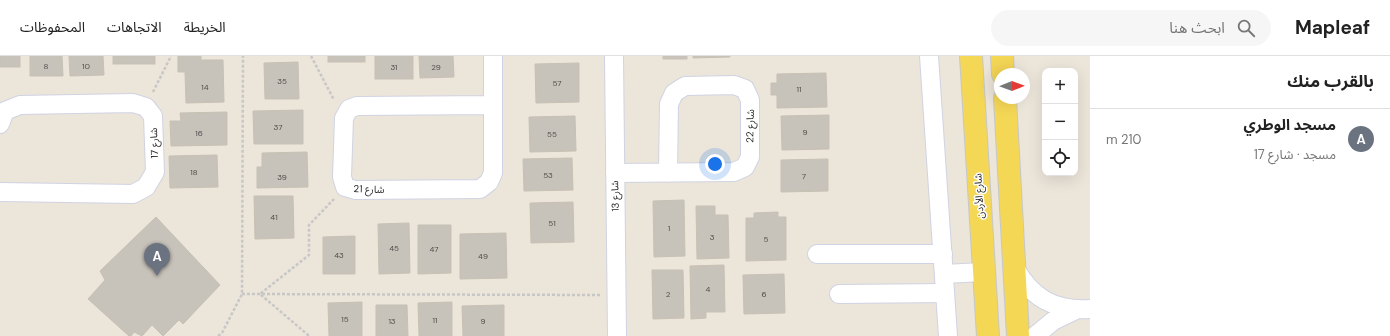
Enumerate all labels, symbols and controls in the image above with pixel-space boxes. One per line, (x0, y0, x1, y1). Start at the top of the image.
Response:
search box (991, 10, 1271, 46)
text: Mapleaf (1295, 15, 1370, 40)
icon: search (1235, 17, 1257, 39)
text: المحفوظات (20, 18, 85, 36)
text: الاتجاهات (107, 18, 162, 36)
text: الخريطة (184, 18, 226, 36)
text: ابحث هنا (1169, 18, 1225, 38)
house number: 8 (44, 61, 49, 71)
house number: 10 (82, 61, 91, 71)
house number: 31 (390, 62, 398, 72)
house number: 29 (431, 62, 441, 72)
north arrow (994, 68, 1030, 104)
map controls (1042, 68, 1078, 176)
button: + (1042, 68, 1078, 104)
text: بالقرب منك (1287, 70, 1374, 92)
house number: 35 (277, 76, 287, 86)
house number: 57 (552, 78, 562, 88)
house number: 14 (201, 82, 209, 92)
house number: 11 (797, 84, 802, 94)
button: − (1042, 104, 1078, 140)
street label: شارع 22 (743, 109, 758, 143)
text: مسجد الوطري (1244, 115, 1336, 135)
house number: 37 (274, 122, 282, 132)
street label: شارع 17 (147, 127, 162, 159)
house number: 9 (802, 127, 808, 137)
house number: 16 (195, 128, 203, 138)
house number: 55 (547, 129, 557, 139)
text: 210 m (1106, 131, 1142, 148)
text: A (1356, 131, 1366, 148)
button: locate (1042, 140, 1078, 176)
text: مسجد · شارع 17 (1254, 146, 1336, 163)
your location (705, 154, 725, 174)
house number: 18 (190, 167, 198, 177)
house number: 53 (543, 170, 553, 180)
house number: 7 (802, 171, 806, 181)
house number: 39 (277, 172, 287, 182)
street label: شارع الأردن (971, 173, 988, 219)
street label: شارع 13 (608, 180, 623, 212)
street label: شارع 21 (353, 182, 385, 197)
house number: 41 (270, 212, 278, 222)
house number: 51 (548, 218, 556, 228)
house number: 1 (668, 223, 670, 233)
house number: 3 (710, 232, 715, 242)
house number: 5 (764, 234, 769, 244)
pin: A (144, 243, 170, 276)
house number: 45 (389, 243, 399, 253)
house number: 47 (429, 244, 439, 254)
house number: 43 (334, 250, 344, 260)
house number: 49 (478, 251, 488, 261)
house number: 4 (706, 284, 711, 294)
house number: 2 (666, 289, 671, 299)
house number: 6 (761, 289, 767, 299)
house number: 15 (341, 314, 349, 324)
house number: 11 (433, 315, 438, 325)
house number: 13 (388, 316, 396, 326)
house number: 9 (480, 316, 486, 326)

